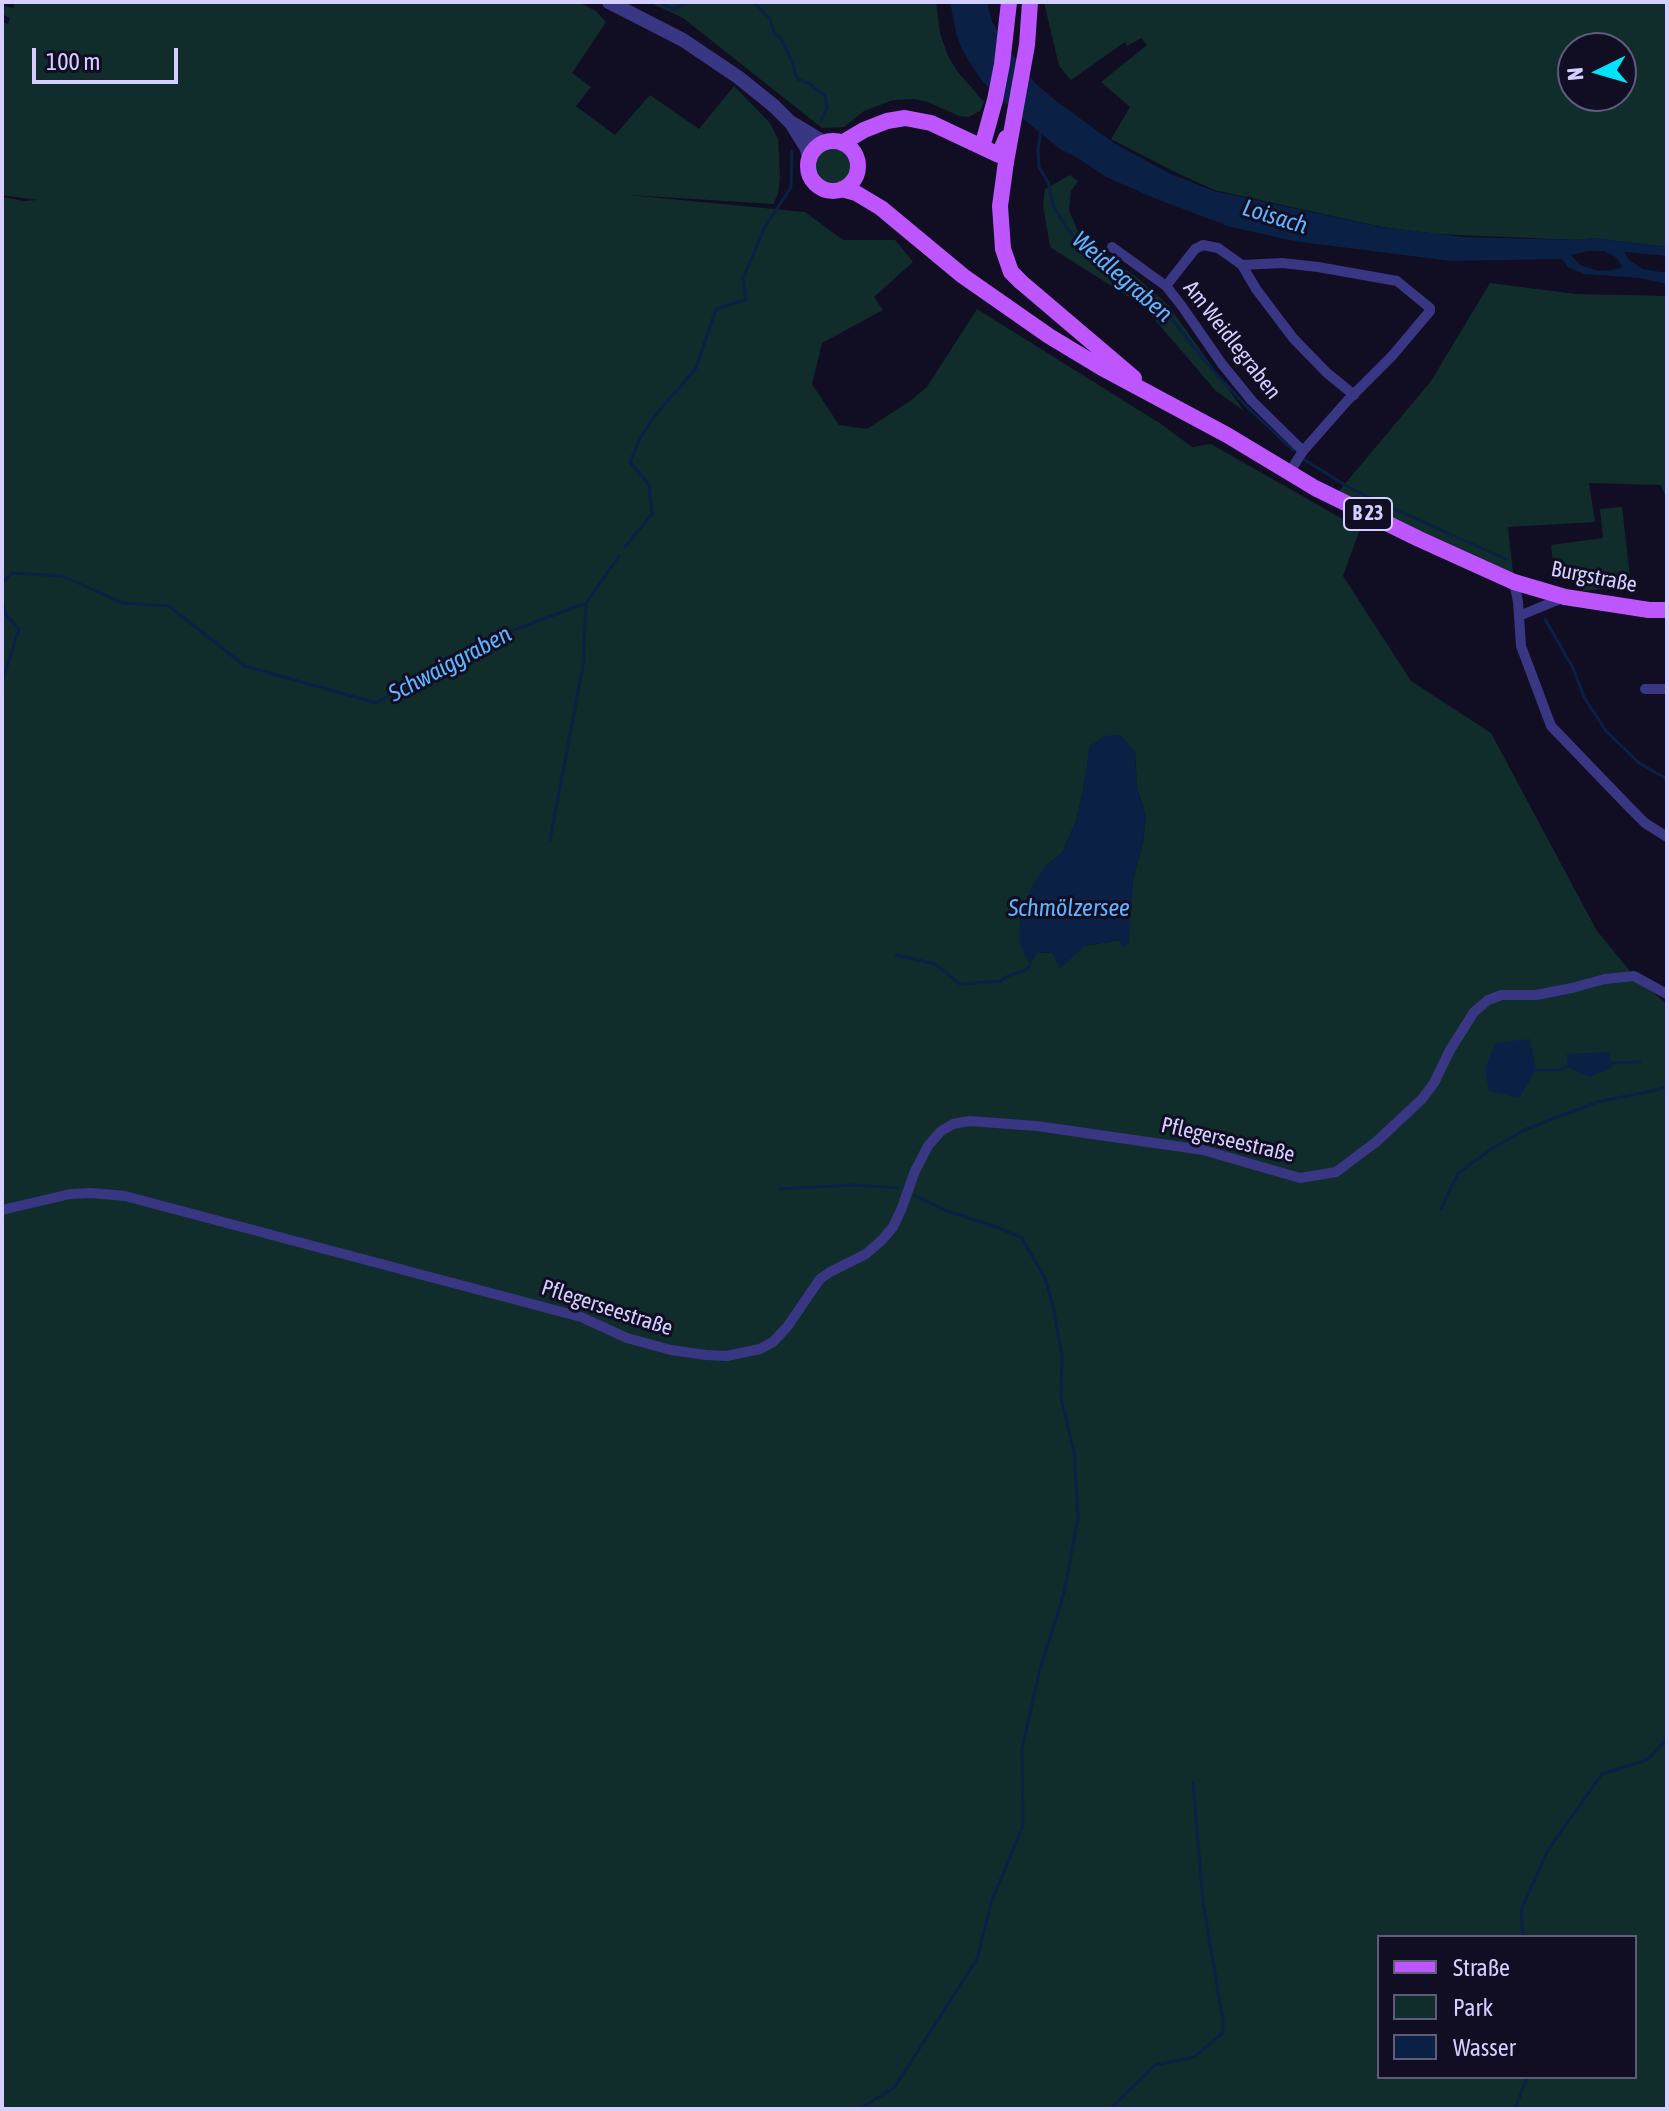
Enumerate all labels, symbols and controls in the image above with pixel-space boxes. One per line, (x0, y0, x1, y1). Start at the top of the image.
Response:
scale bar (36, 32, 182, 82)
north arrow (1557, 32, 1637, 112)
text: 100 m (46, 48, 100, 75)
text: N (1562, 66, 1589, 82)
water label: Loisach (1239, 194, 1311, 240)
water label: Weidlegraben (1066, 226, 1178, 328)
street label: Am Weidlegraben (1178, 276, 1286, 404)
road number: B 23 (1344, 498, 1392, 530)
street label: Burgstraße (1549, 556, 1639, 598)
water label: Schwaiggraben (384, 620, 516, 708)
water label: Schmölzersee (1008, 894, 1130, 922)
street label: Pflegerseestraße (1159, 1112, 1297, 1168)
street label: Pflegerseestraße (538, 1274, 676, 1342)
legend (1377, 1935, 1637, 2079)
text: Straße (1453, 1954, 1510, 1981)
text: Park (1453, 1994, 1493, 2021)
text: Wasser (1453, 2034, 1516, 2061)

